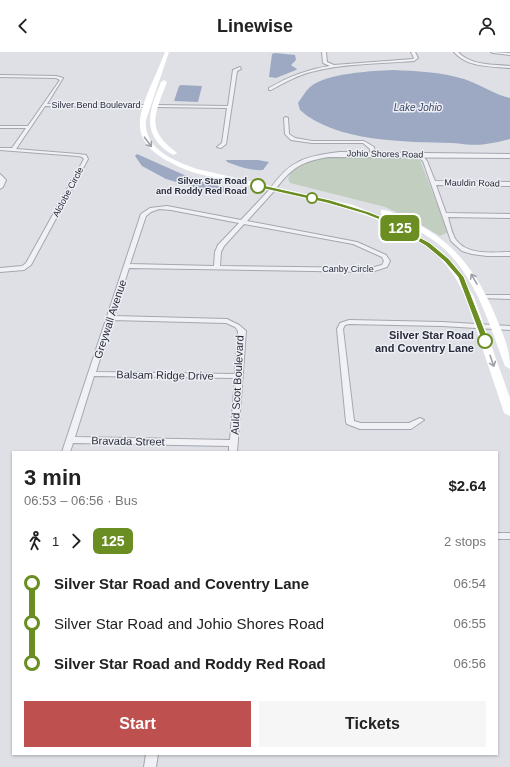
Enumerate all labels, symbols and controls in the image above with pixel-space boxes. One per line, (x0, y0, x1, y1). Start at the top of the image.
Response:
icon: back (12, 15, 34, 37)
icon: person (476, 15, 498, 37)
text: Linewise (217, 16, 293, 36)
street label: Silver Bend Boulevard (51, 100, 141, 110)
water label: Lake Johio (394, 102, 443, 113)
one-way arrow (144, 136, 152, 147)
street label: Johio Shores Road (347, 148, 423, 160)
street label: Alclobe Circle (51, 165, 85, 219)
place label: Silver Star Road and Roddy Red Road (156, 176, 247, 196)
marker: Silver Star Road and Roddy Red Road (250, 178, 266, 194)
street label: Mauldin Road (444, 178, 500, 188)
unlabelled marker (306, 192, 318, 204)
line badge: 125 (377, 215, 423, 241)
text: 125 (388, 220, 412, 236)
street label: Canby Circle (322, 264, 374, 274)
one-way arrow (469, 273, 477, 285)
street label: Greywall Avenue (92, 278, 128, 360)
place label: Silver Star Road and Coventry Lane (375, 329, 474, 354)
marker: Silver Star Road and Coventry Lane (477, 333, 493, 349)
street label: Auld Scot Boulevard (228, 335, 246, 435)
one-way arrow (489, 355, 497, 367)
street label: Balsam Ridge Drive (116, 368, 214, 382)
street label: Bravada Street (91, 434, 165, 448)
text: 3 min (24, 465, 81, 490)
text: $2.64 (448, 477, 486, 494)
text: 06:53 – 06:56 · Bus (24, 493, 137, 508)
icon: walk (24, 530, 46, 552)
icon: forward (65, 530, 87, 552)
text: 125 (101, 533, 125, 549)
text: 1 (52, 534, 59, 549)
text: 2 stops (444, 534, 486, 549)
text: Silver Star Road and Coventry Lane (54, 575, 309, 592)
text: 06:54 (453, 576, 486, 591)
text: Silver Star Road and Johio Shores Road (54, 615, 324, 632)
text: 06:55 (453, 616, 486, 631)
text: Silver Star Road and Roddy Red Road (54, 655, 326, 672)
text: 06:56 (453, 656, 486, 671)
button: Start (24, 701, 251, 747)
button: Tickets (259, 701, 486, 747)

